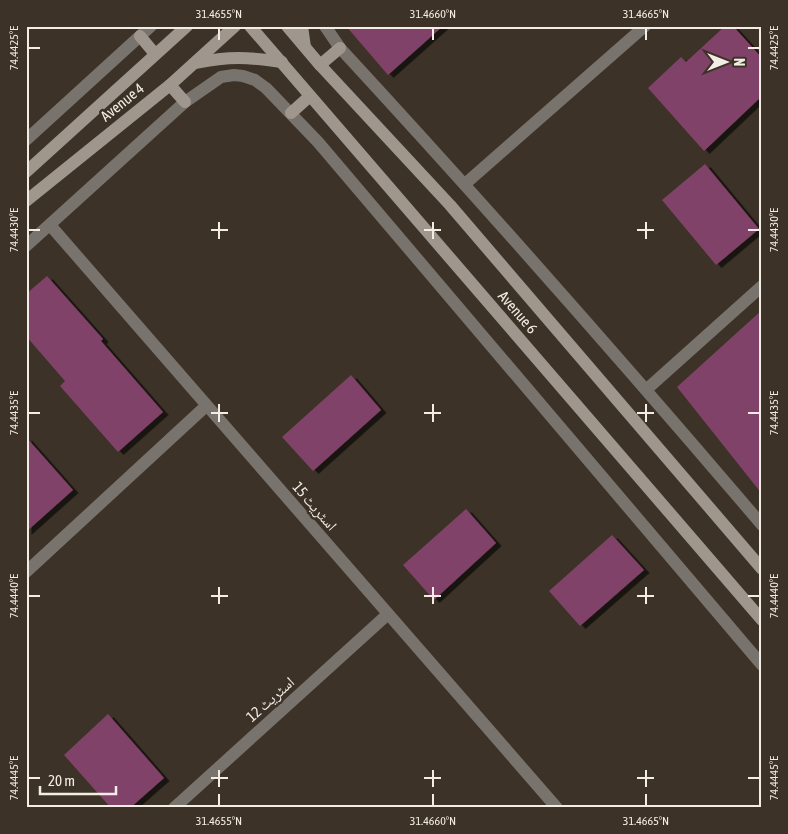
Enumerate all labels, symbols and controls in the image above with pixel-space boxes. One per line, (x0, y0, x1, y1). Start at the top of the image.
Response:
text: 31.4655°N (196, 7, 242, 21)
text: 31.4660°N (410, 7, 456, 21)
text: 31.4665°N (623, 7, 669, 21)
text: 74.4425°E (7, 26, 21, 70)
text: 74.4425°E (767, 26, 781, 70)
north arrow (700, 38, 750, 88)
text: N (731, 58, 747, 66)
street label: Avenue 4 (97, 79, 147, 125)
text: 74.4430°E (7, 208, 21, 252)
text: 74.4430°E (767, 208, 781, 252)
street label: Avenue 6 (495, 287, 541, 337)
text: 74.4435°E (7, 391, 21, 435)
text: 74.4435°E (767, 391, 781, 435)
street label: اسٹریٹ 15 (289, 478, 341, 534)
text: 74.4440°E (7, 574, 21, 618)
text: 74.4440°E (767, 574, 781, 618)
street label: اسٹریٹ 12 (243, 673, 298, 726)
text: 74.4445°E (7, 756, 21, 800)
text: 74.4445°E (767, 756, 781, 800)
scale bar (40, 764, 116, 796)
text: 20 m (48, 772, 75, 789)
text: 31.4655°N (196, 814, 242, 828)
text: 31.4660°N (410, 814, 456, 828)
text: 31.4665°N (623, 814, 669, 828)

